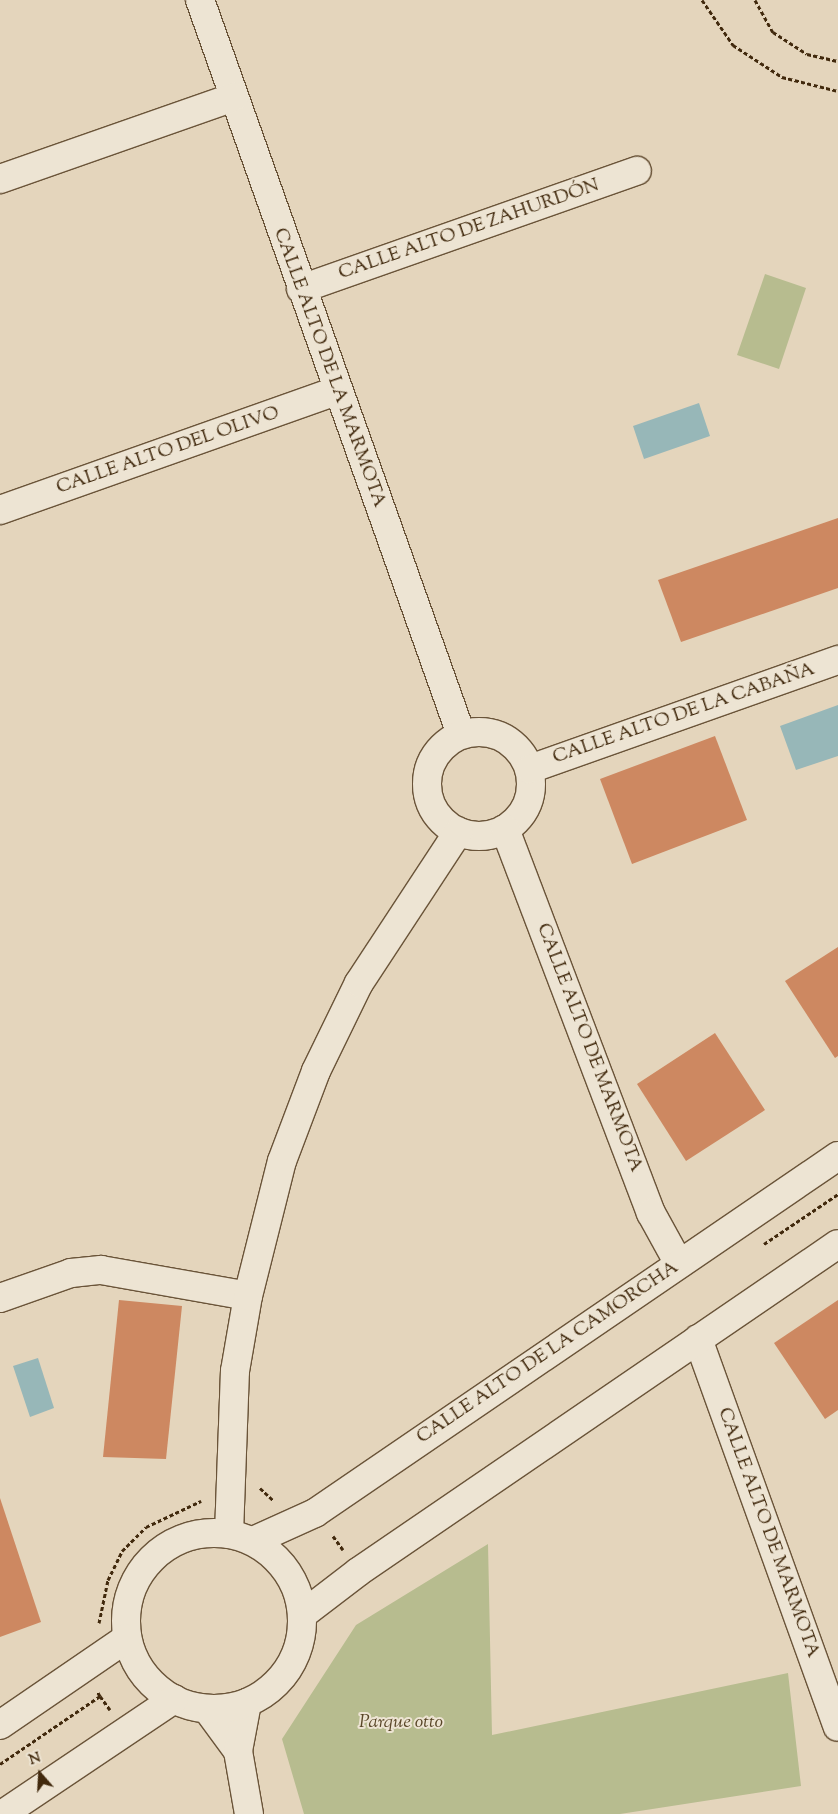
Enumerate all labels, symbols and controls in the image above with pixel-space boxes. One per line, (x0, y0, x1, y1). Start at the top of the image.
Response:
street label: CALLE ALTO DE ZAHURDÓN (336, 175, 602, 285)
street label: CALLE ALTO DE LA MARMOTA (268, 225, 390, 511)
street label: CALLE ALTO DEL OLIVO (54, 402, 282, 500)
street label: CALLE ALTO DE LA CABAÑA (550, 658, 818, 770)
street label: CALLE ALTO DE MARMOTA (531, 920, 647, 1176)
street label: CALLE ALTO DE LA CAMORCHA (413, 1257, 683, 1449)
street label: CALLE ALTO DE MARMOTA (712, 1405, 824, 1661)
park label: Parque otto (359, 1712, 443, 1734)
north arrow (15, 1749, 65, 1799)
text: N (27, 1749, 44, 1771)

